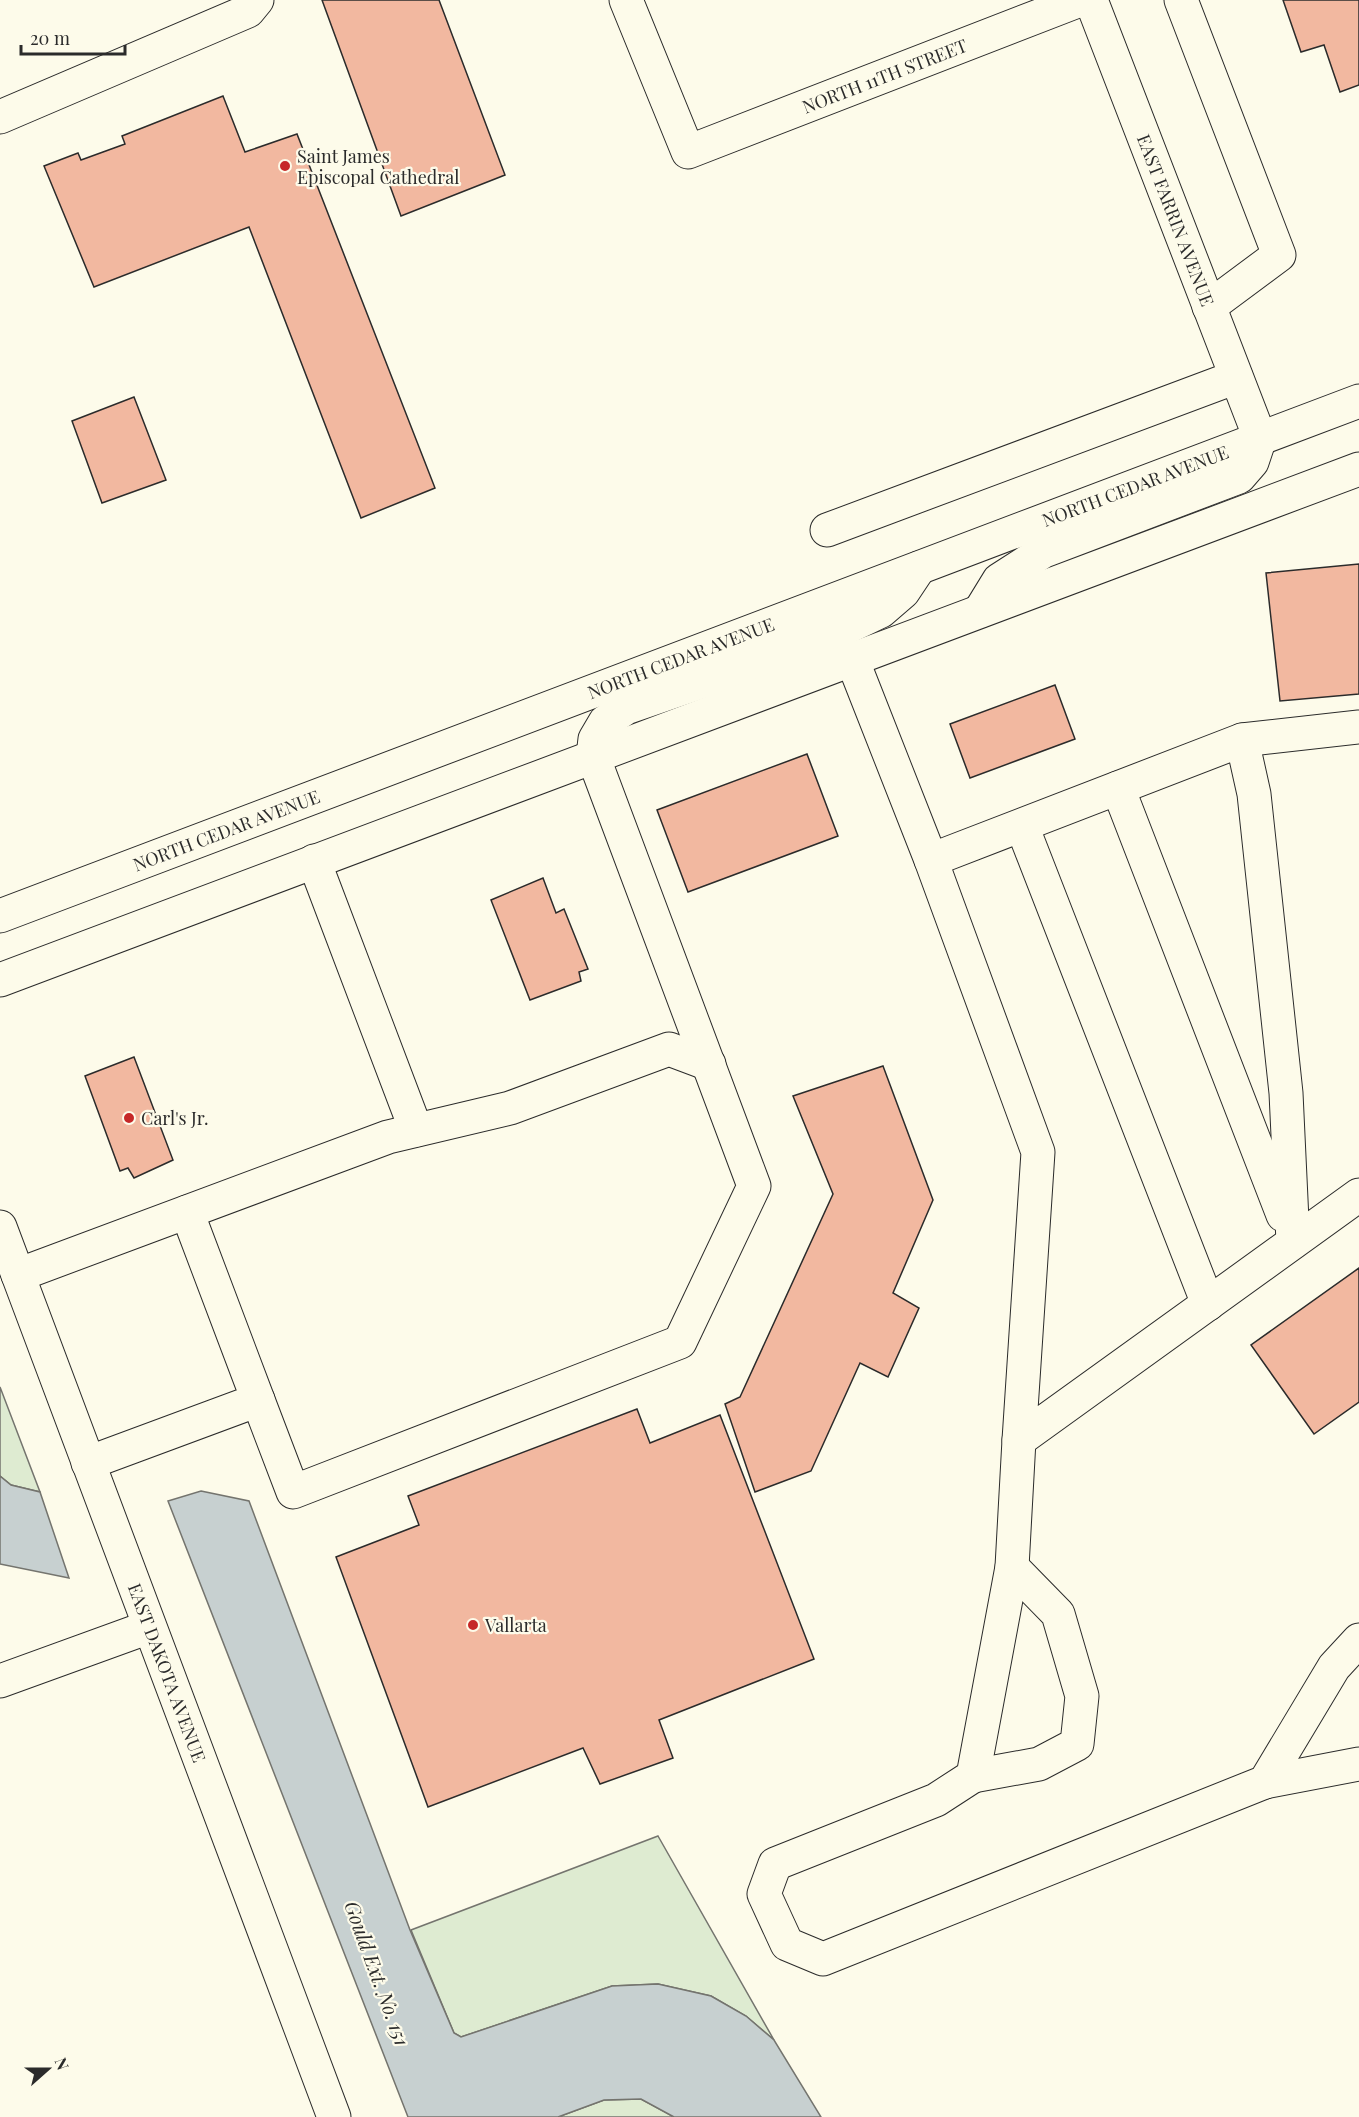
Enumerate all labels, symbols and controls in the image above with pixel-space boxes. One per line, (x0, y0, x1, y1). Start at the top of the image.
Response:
scale bar (21, 18, 124, 56)
text: 20 m (30, 26, 70, 50)
street label: NORTH 11TH STREET (799, 33, 971, 119)
street label: EAST FARRIN AVENUE (1132, 131, 1220, 310)
place label: Saint James Episcopal Cathedral (297, 144, 459, 189)
marker: Saint James Episcopal Cathedral (278, 159, 292, 173)
street label: NORTH CEDAR AVENUE (1039, 440, 1232, 532)
street label: NORTH CEDAR AVENUE (584, 612, 777, 704)
street label: NORTH CEDAR AVENUE (130, 784, 323, 876)
place label: Carl's Jr. (141, 1106, 209, 1130)
marker: Carl's Jr. (122, 1111, 136, 1125)
street label: EAST DAKOTA AVENUE (123, 1580, 212, 1766)
place label: Vallarta (484, 1613, 547, 1637)
marker: Vallarta (466, 1618, 480, 1632)
water label: Gould Ext. No. 151 (339, 1897, 417, 2049)
north arrow (18, 2039, 78, 2099)
text: N (51, 2054, 75, 2073)

